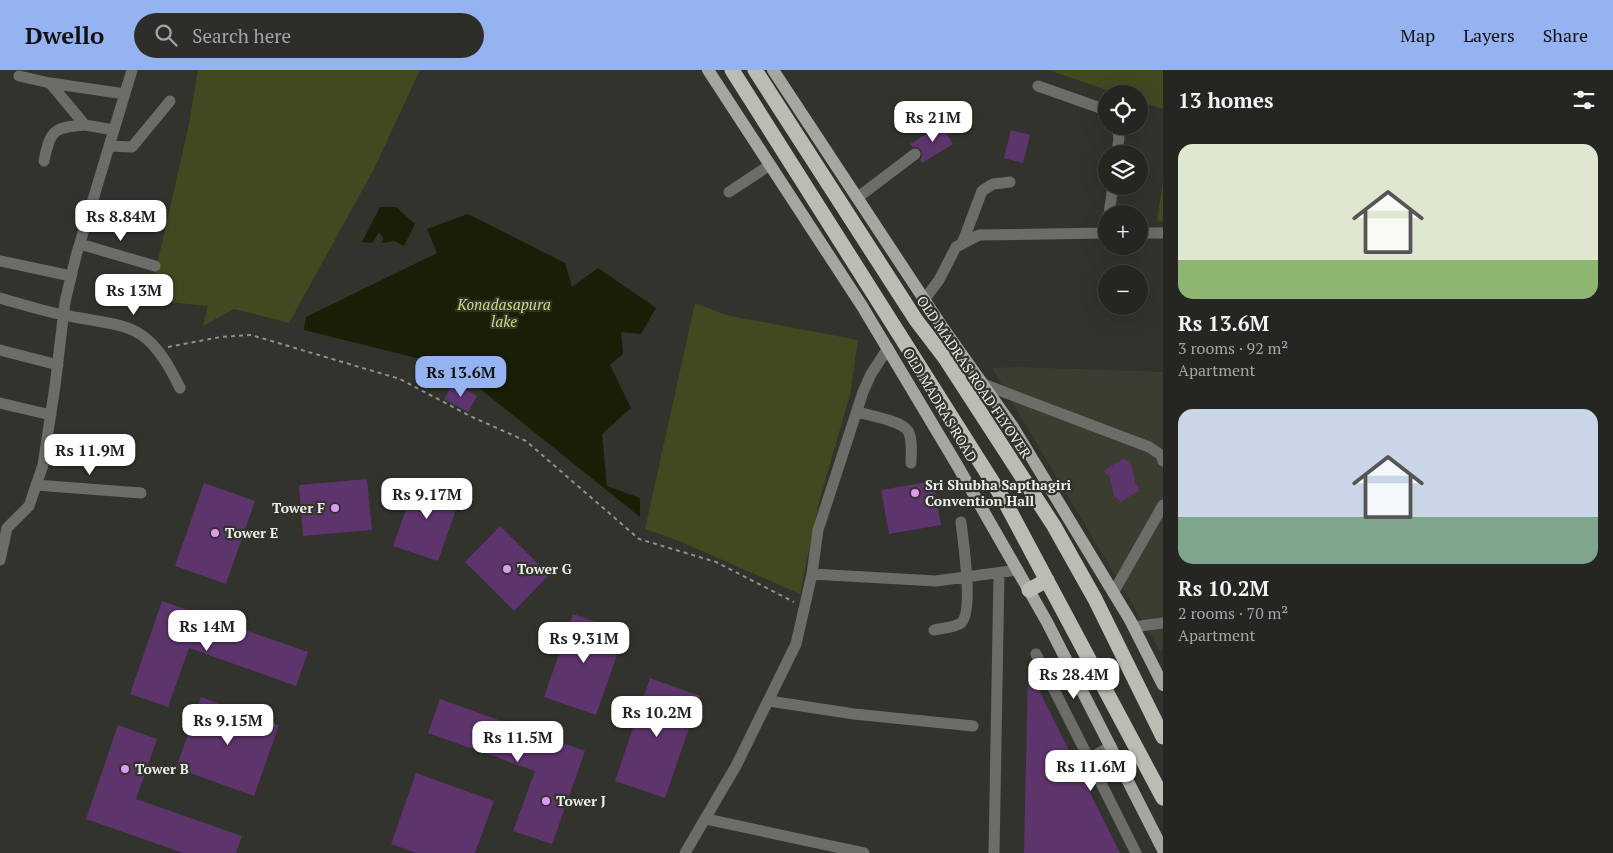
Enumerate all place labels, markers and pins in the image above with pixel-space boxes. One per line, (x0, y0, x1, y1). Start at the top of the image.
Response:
pin: Rs 21M (892, 100, 974, 143)
pin: Rs 8.84M (69, 200, 173, 242)
pin: Rs 13M (93, 274, 175, 316)
pin: Rs 13.6M (409, 356, 513, 398)
pin: Rs 11.9M (38, 434, 142, 476)
place label: Sri Shubha Sapthagiri Convention Hall (925, 475, 1071, 510)
pin: Rs 9.17M (375, 478, 479, 520)
marker: Sri Shubha Sapthagiri Convention Hall (909, 487, 921, 499)
place label: Tower F (272, 498, 325, 517)
marker: Tower F (329, 502, 341, 514)
place label: Tower E (225, 523, 278, 542)
marker: Tower E (209, 527, 221, 539)
place label: Tower G (517, 559, 572, 578)
marker: Tower G (501, 563, 513, 575)
pin: Rs 14M (166, 610, 248, 652)
pin: Rs 9.31M (532, 622, 636, 664)
pin: Rs 28.4M (1022, 658, 1126, 700)
pin: Rs 10.2M (605, 696, 709, 738)
pin: Rs 9.15M (176, 704, 280, 746)
pin: Rs 11.5M (466, 720, 570, 763)
pin: Rs 11.6M (1039, 750, 1143, 792)
place label: Tower B (135, 759, 189, 778)
marker: Tower B (119, 763, 131, 775)
place label: Tower J (556, 791, 606, 810)
marker: Tower J (540, 795, 552, 807)

